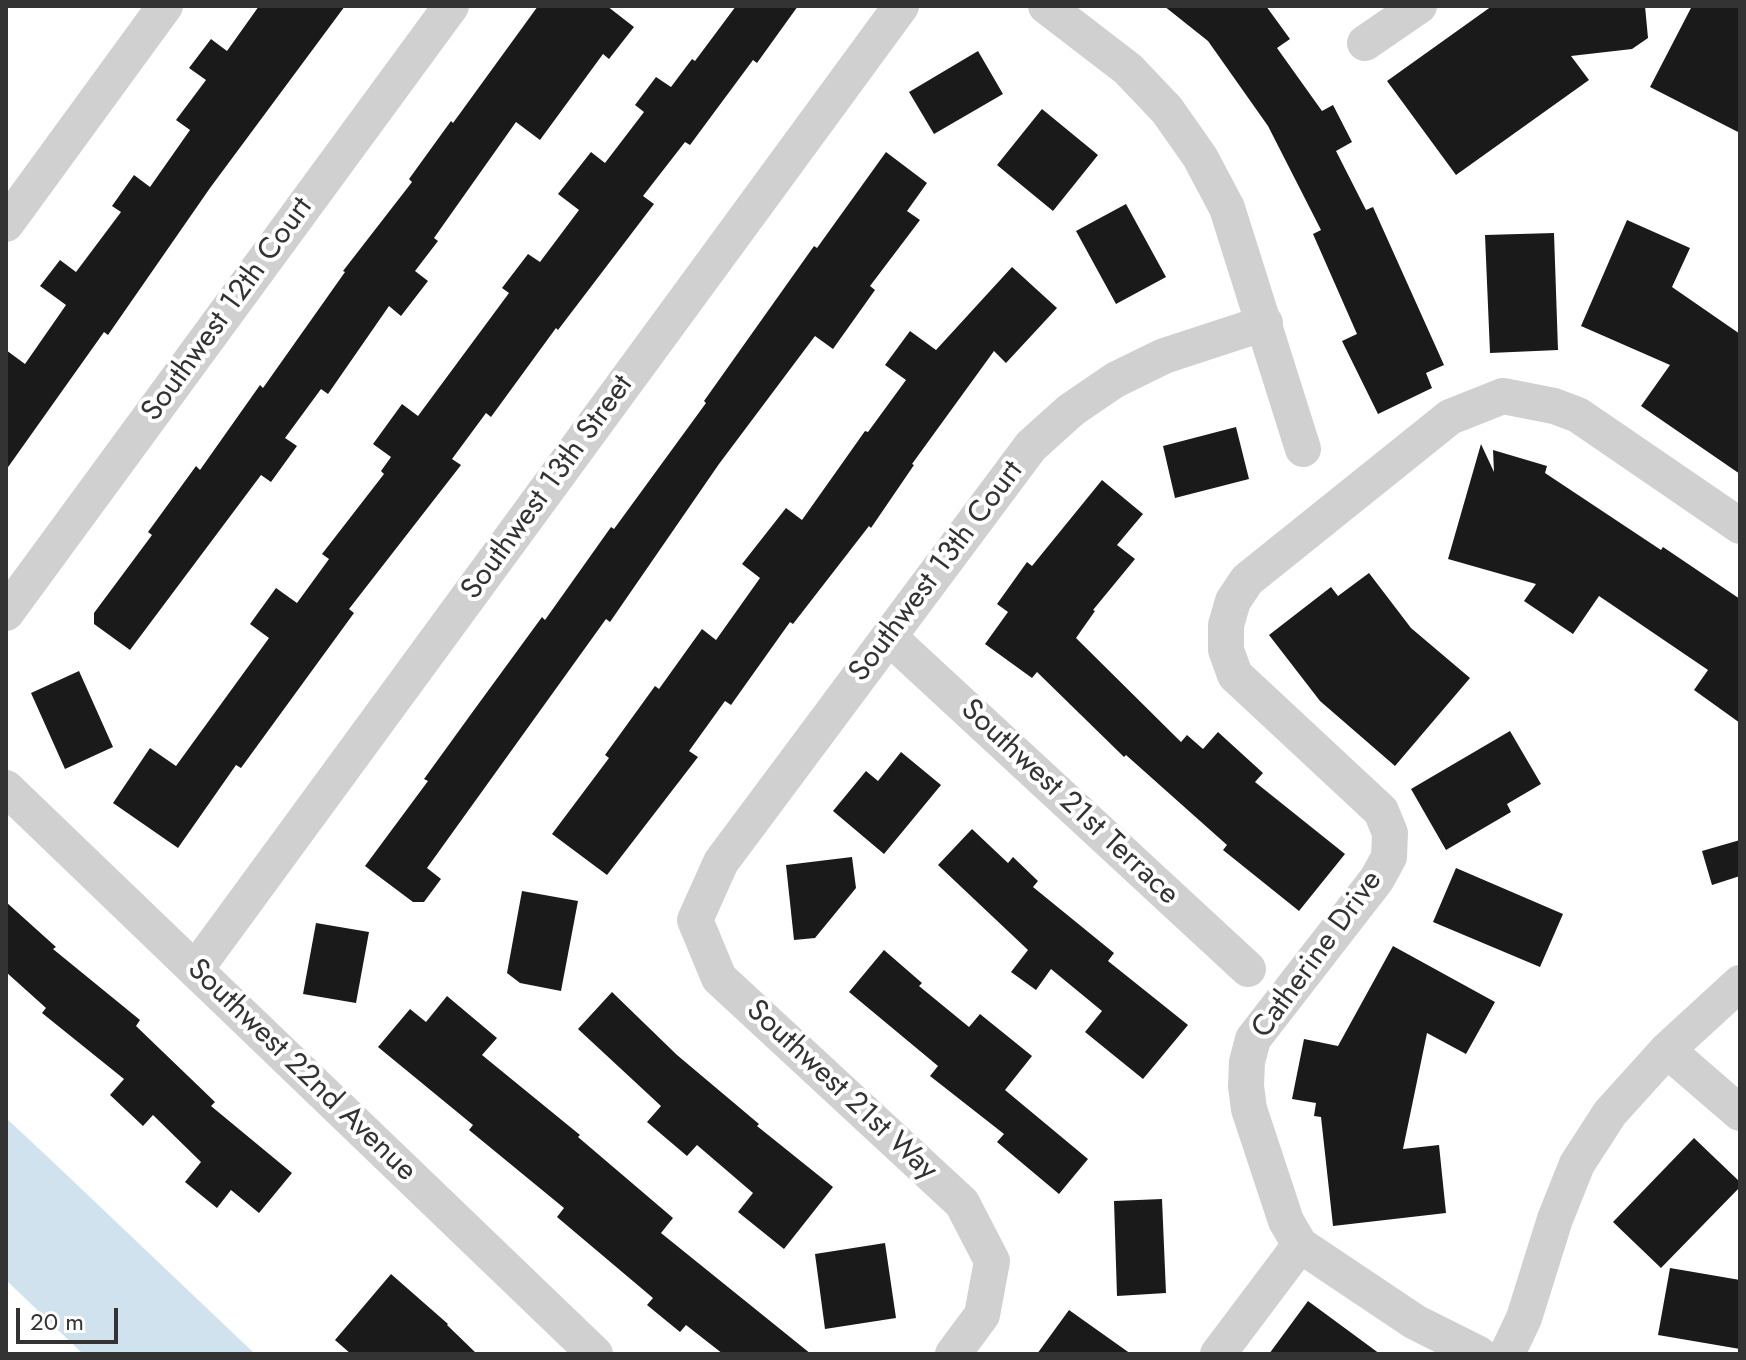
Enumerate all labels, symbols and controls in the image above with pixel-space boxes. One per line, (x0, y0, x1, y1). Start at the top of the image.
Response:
street label: Southwest 12th Court (135, 191, 321, 429)
street label: Southwest 13th Street (455, 369, 641, 607)
street label: Southwest 13th Court (842, 455, 1032, 689)
street label: Southwest 21st Terrace (952, 693, 1186, 913)
street label: Catherine Drive (1245, 864, 1391, 1046)
street label: Southwest 22nd Avenue (179, 952, 423, 1190)
street label: Southwest 21st Way (738, 993, 944, 1189)
scale bar (20, 1292, 122, 1342)
text: 20 m (30, 1304, 84, 1339)

